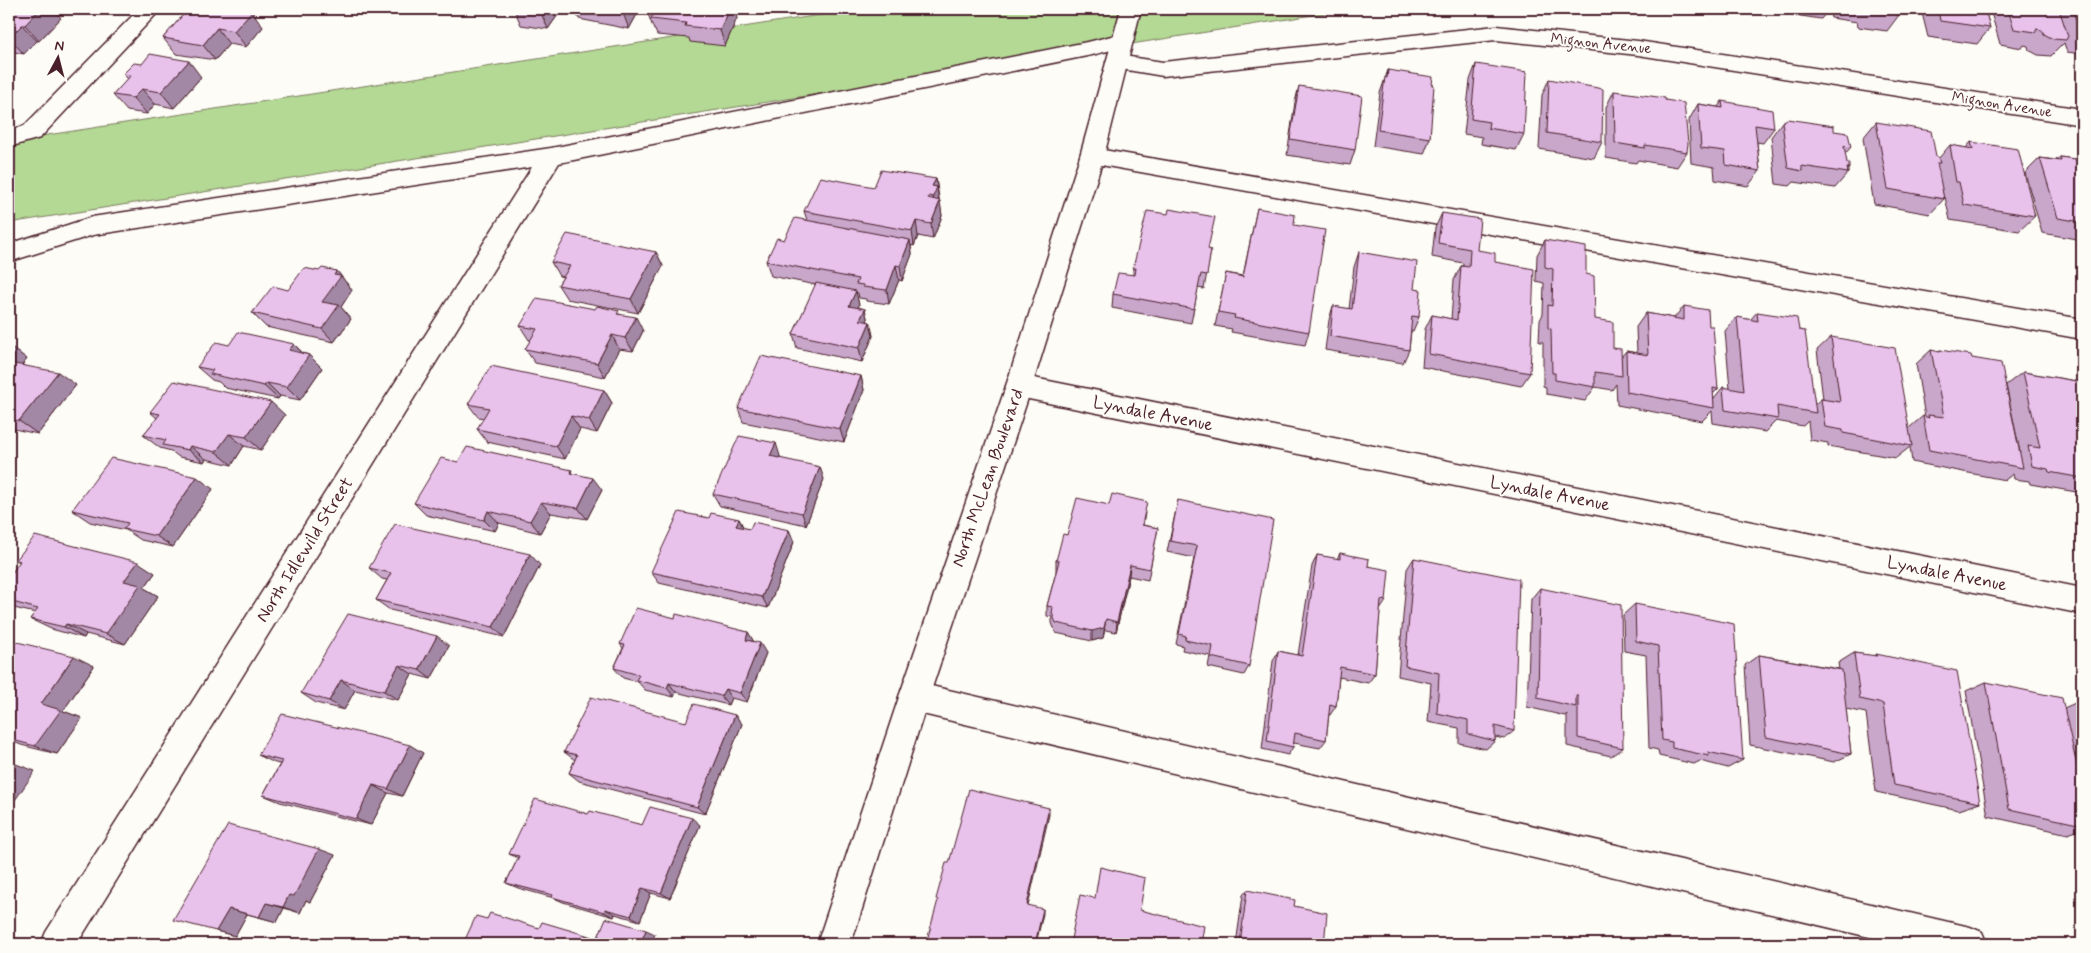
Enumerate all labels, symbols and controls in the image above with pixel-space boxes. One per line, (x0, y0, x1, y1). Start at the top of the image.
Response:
street label: Mignon Avenue (1549, 29, 1652, 60)
north arrow (32, 32, 82, 82)
text: N (54, 37, 65, 56)
street label: Mignon Avenue (1950, 87, 2054, 124)
street label: North McLean Boulevard (946, 386, 1030, 570)
street label: Lyndale Avenue (1091, 391, 1215, 437)
street label: Lyndale Avenue (1488, 471, 1612, 517)
street label: North Idlewild Street (251, 473, 359, 627)
street label: Lyndale Avenue (1885, 551, 2009, 597)

